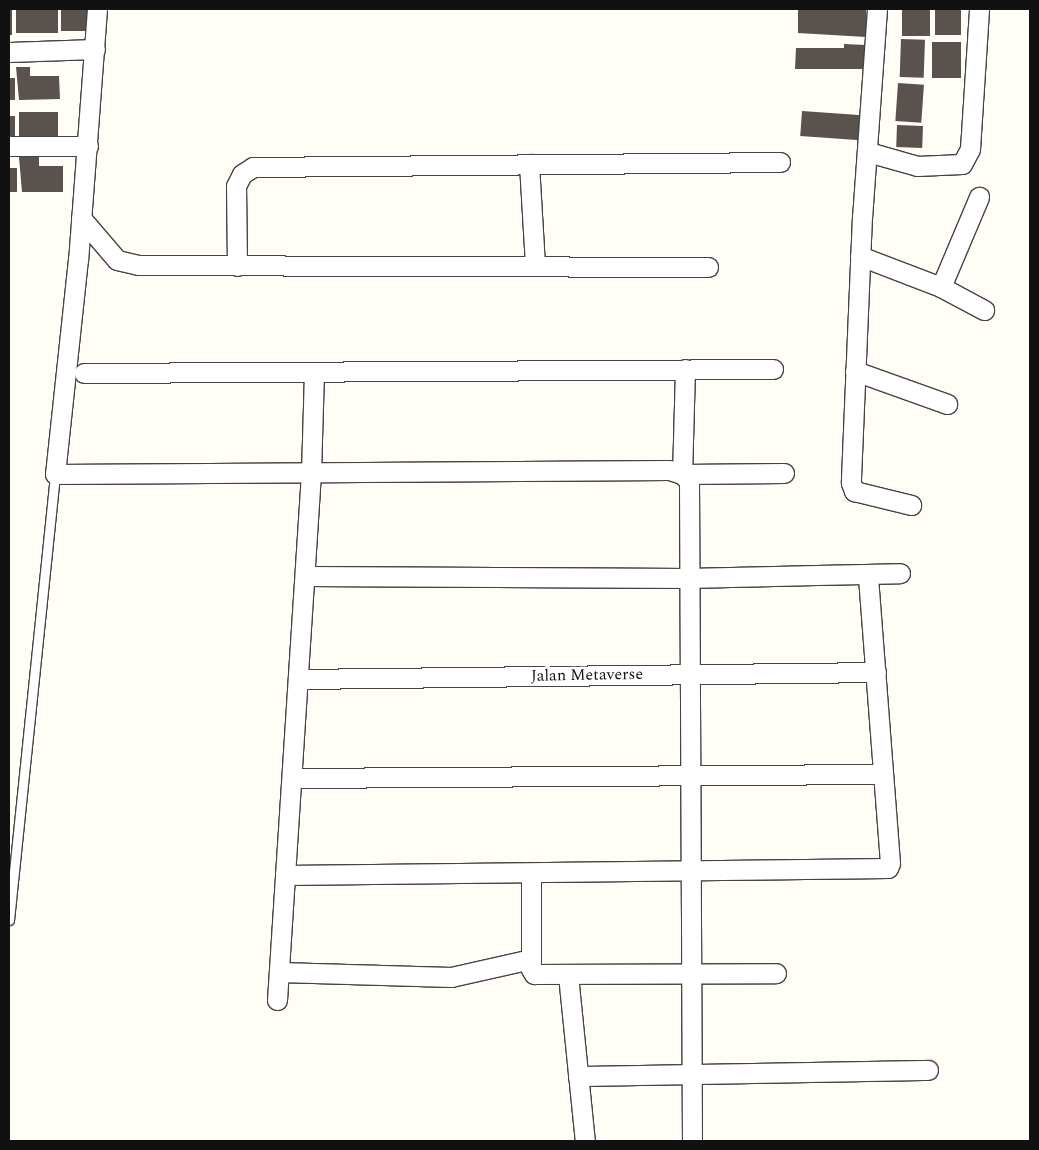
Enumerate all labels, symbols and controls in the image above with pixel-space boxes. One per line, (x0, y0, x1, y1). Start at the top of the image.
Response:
street label: Jalan Metaverse (531, 664, 643, 686)

